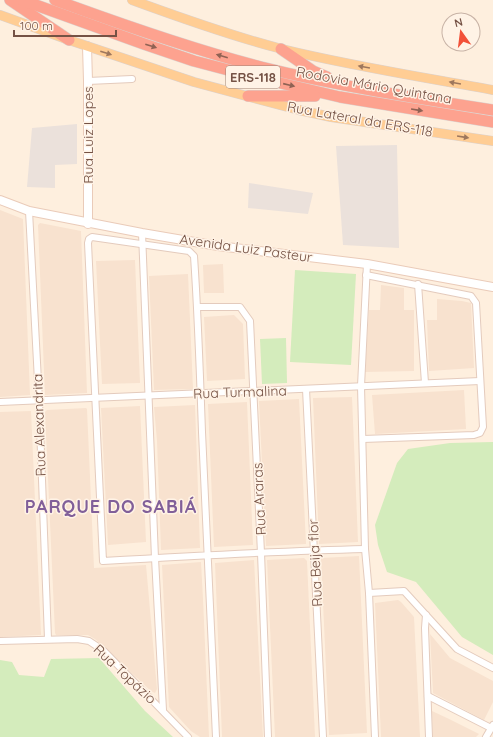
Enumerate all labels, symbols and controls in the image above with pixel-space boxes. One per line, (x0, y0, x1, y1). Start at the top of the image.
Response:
scale bar (14, 12, 116, 38)
north arrow (441, 12, 481, 52)
text: N (453, 15, 464, 30)
text: 100 m (20, 18, 53, 33)
one-way arrow (145, 44, 157, 50)
one-way arrow (100, 50, 112, 56)
one-way arrow (215, 52, 228, 58)
street label: Rodovia Mário Quintana (295, 62, 453, 108)
one-way arrow (358, 63, 370, 69)
road number: ERS-118 (226, 66, 280, 88)
one-way arrow (449, 80, 461, 86)
one-way arrow (283, 83, 296, 89)
street label: Rua Luiz Lopes (79, 86, 97, 184)
street label: Rua Lateral da ERS-118 (286, 97, 434, 141)
one-way arrow (411, 107, 423, 113)
one-way arrow (457, 134, 470, 140)
street label: Avenida Luiz Pasteur (178, 230, 314, 266)
street label: Rua Alexandrita (28, 373, 50, 477)
street label: Rua Turmalina (193, 381, 287, 403)
street label: Rua Araras (248, 462, 270, 536)
district label: PARQUE DO SABIÁ (25, 495, 197, 518)
street label: Rua Beija flor (304, 518, 326, 607)
street label: Rua Topázio (90, 640, 160, 708)

